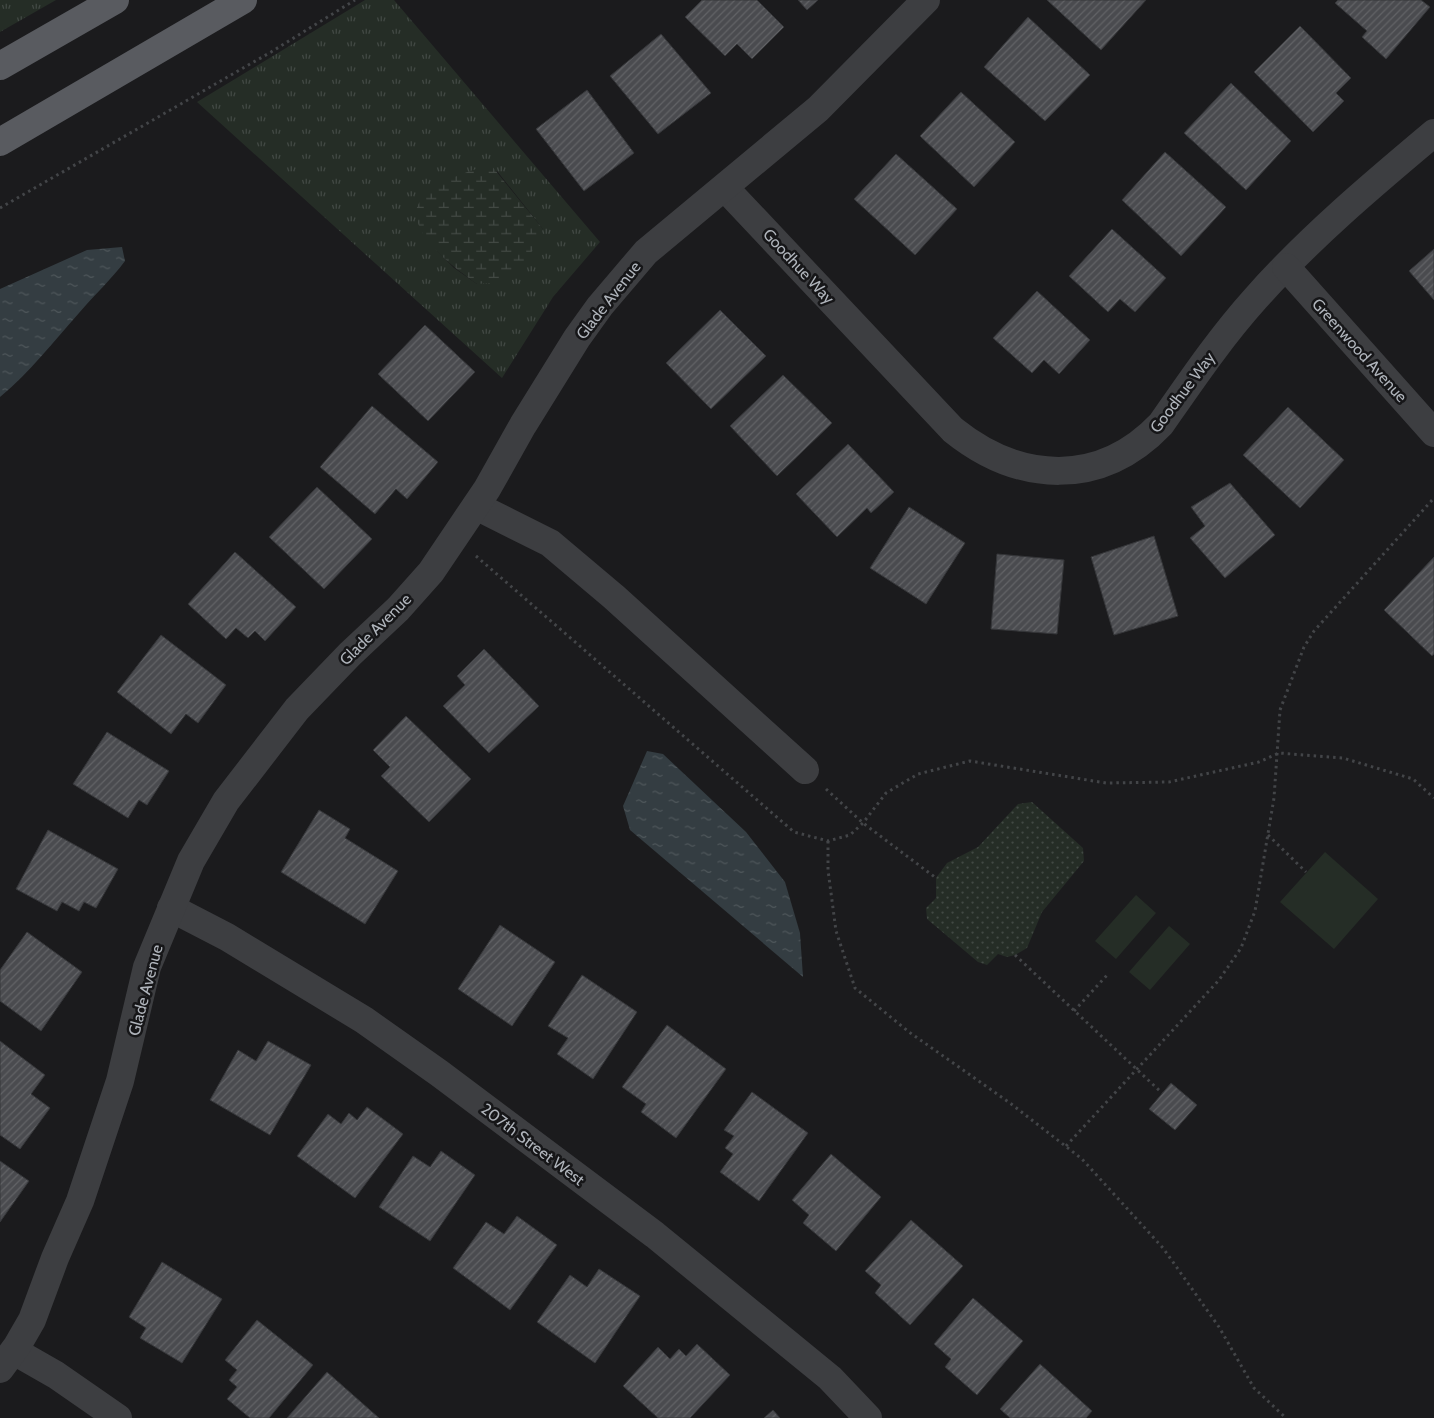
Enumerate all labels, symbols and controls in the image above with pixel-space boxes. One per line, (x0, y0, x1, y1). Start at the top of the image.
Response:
street label: Goodhue Way (759, 225, 838, 308)
street label: Glade Avenue (572, 258, 645, 343)
street label: Greenwood Avenue (1308, 295, 1411, 406)
street label: Goodhue Way (1146, 348, 1219, 436)
street label: Glade Avenue (336, 590, 415, 669)
street label: Glade Avenue (124, 942, 167, 1038)
street label: 207th Street West (477, 1099, 589, 1190)

